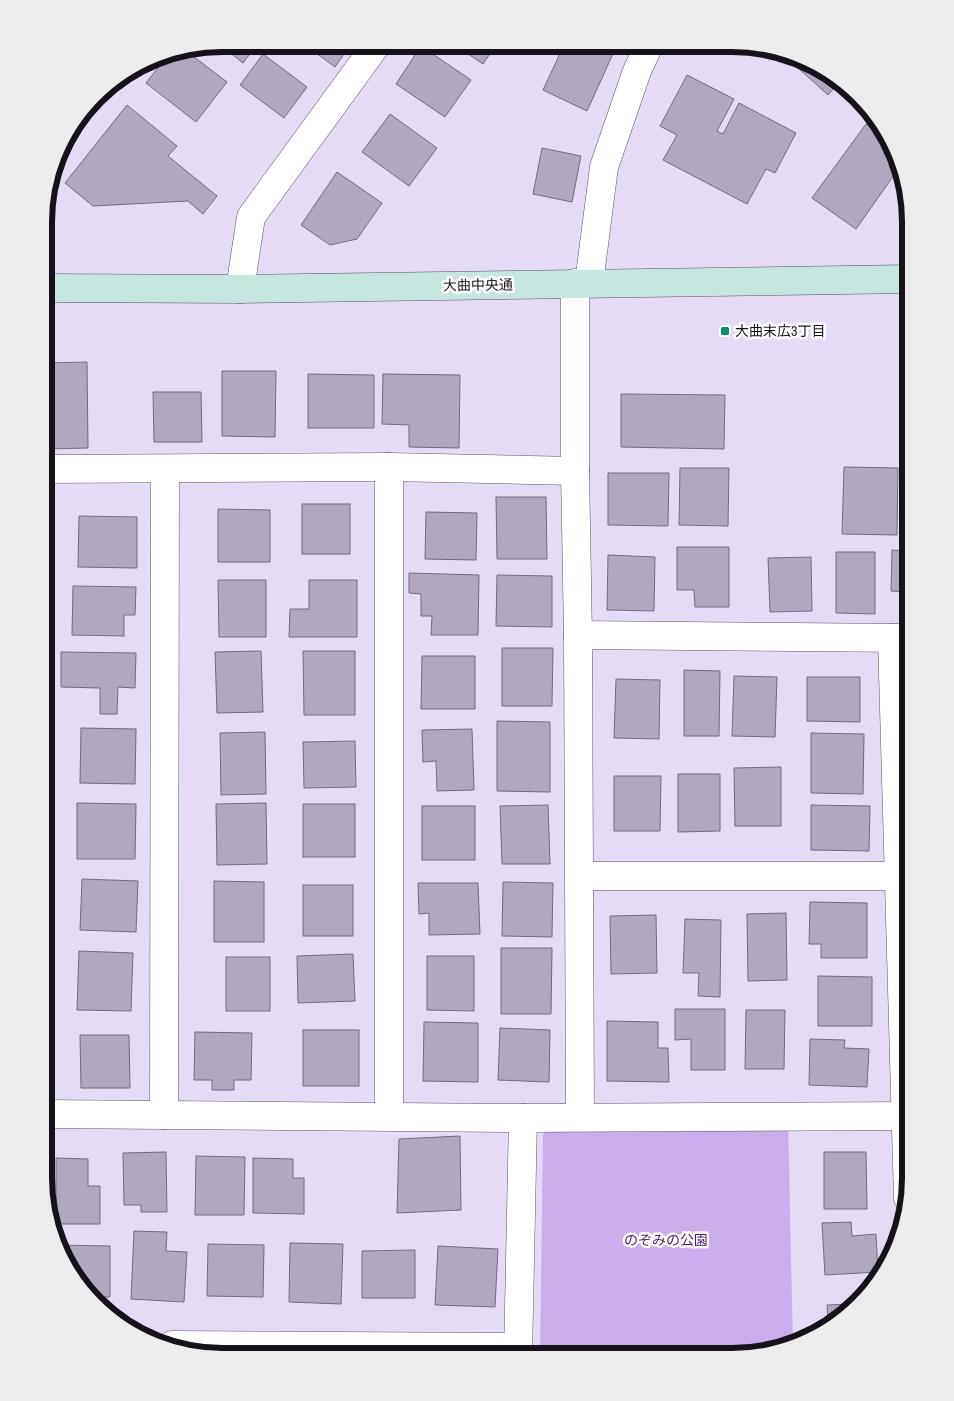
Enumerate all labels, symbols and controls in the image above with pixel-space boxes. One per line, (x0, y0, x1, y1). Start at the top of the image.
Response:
street label: 大曲中央通 (443, 275, 513, 295)
place label: 大曲末広3丁目 (735, 322, 825, 340)
marker: 大曲末広3丁目 (719, 325, 731, 337)
park label: のぞみの公園 (624, 1231, 708, 1249)

